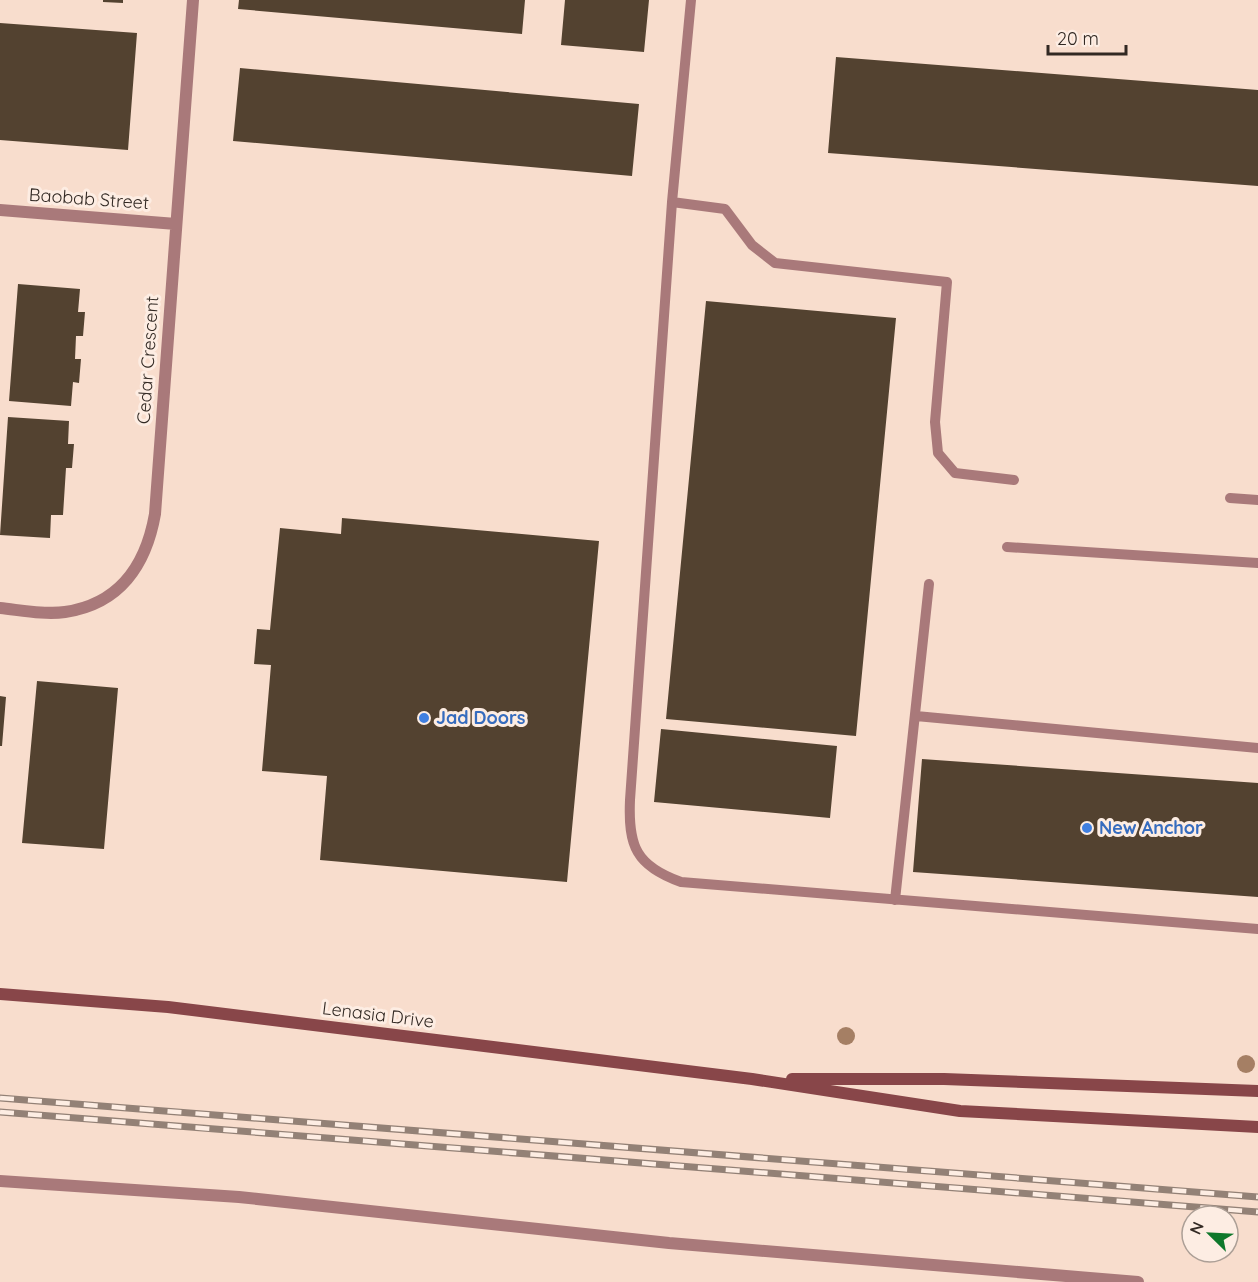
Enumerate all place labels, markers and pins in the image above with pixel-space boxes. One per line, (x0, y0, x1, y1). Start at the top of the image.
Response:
place label: Jad Doors (436, 706, 526, 729)
marker: Jad Doors (417, 711, 431, 725)
place label: New Anchor (1099, 816, 1203, 839)
marker: New Anchor (1080, 821, 1094, 835)

